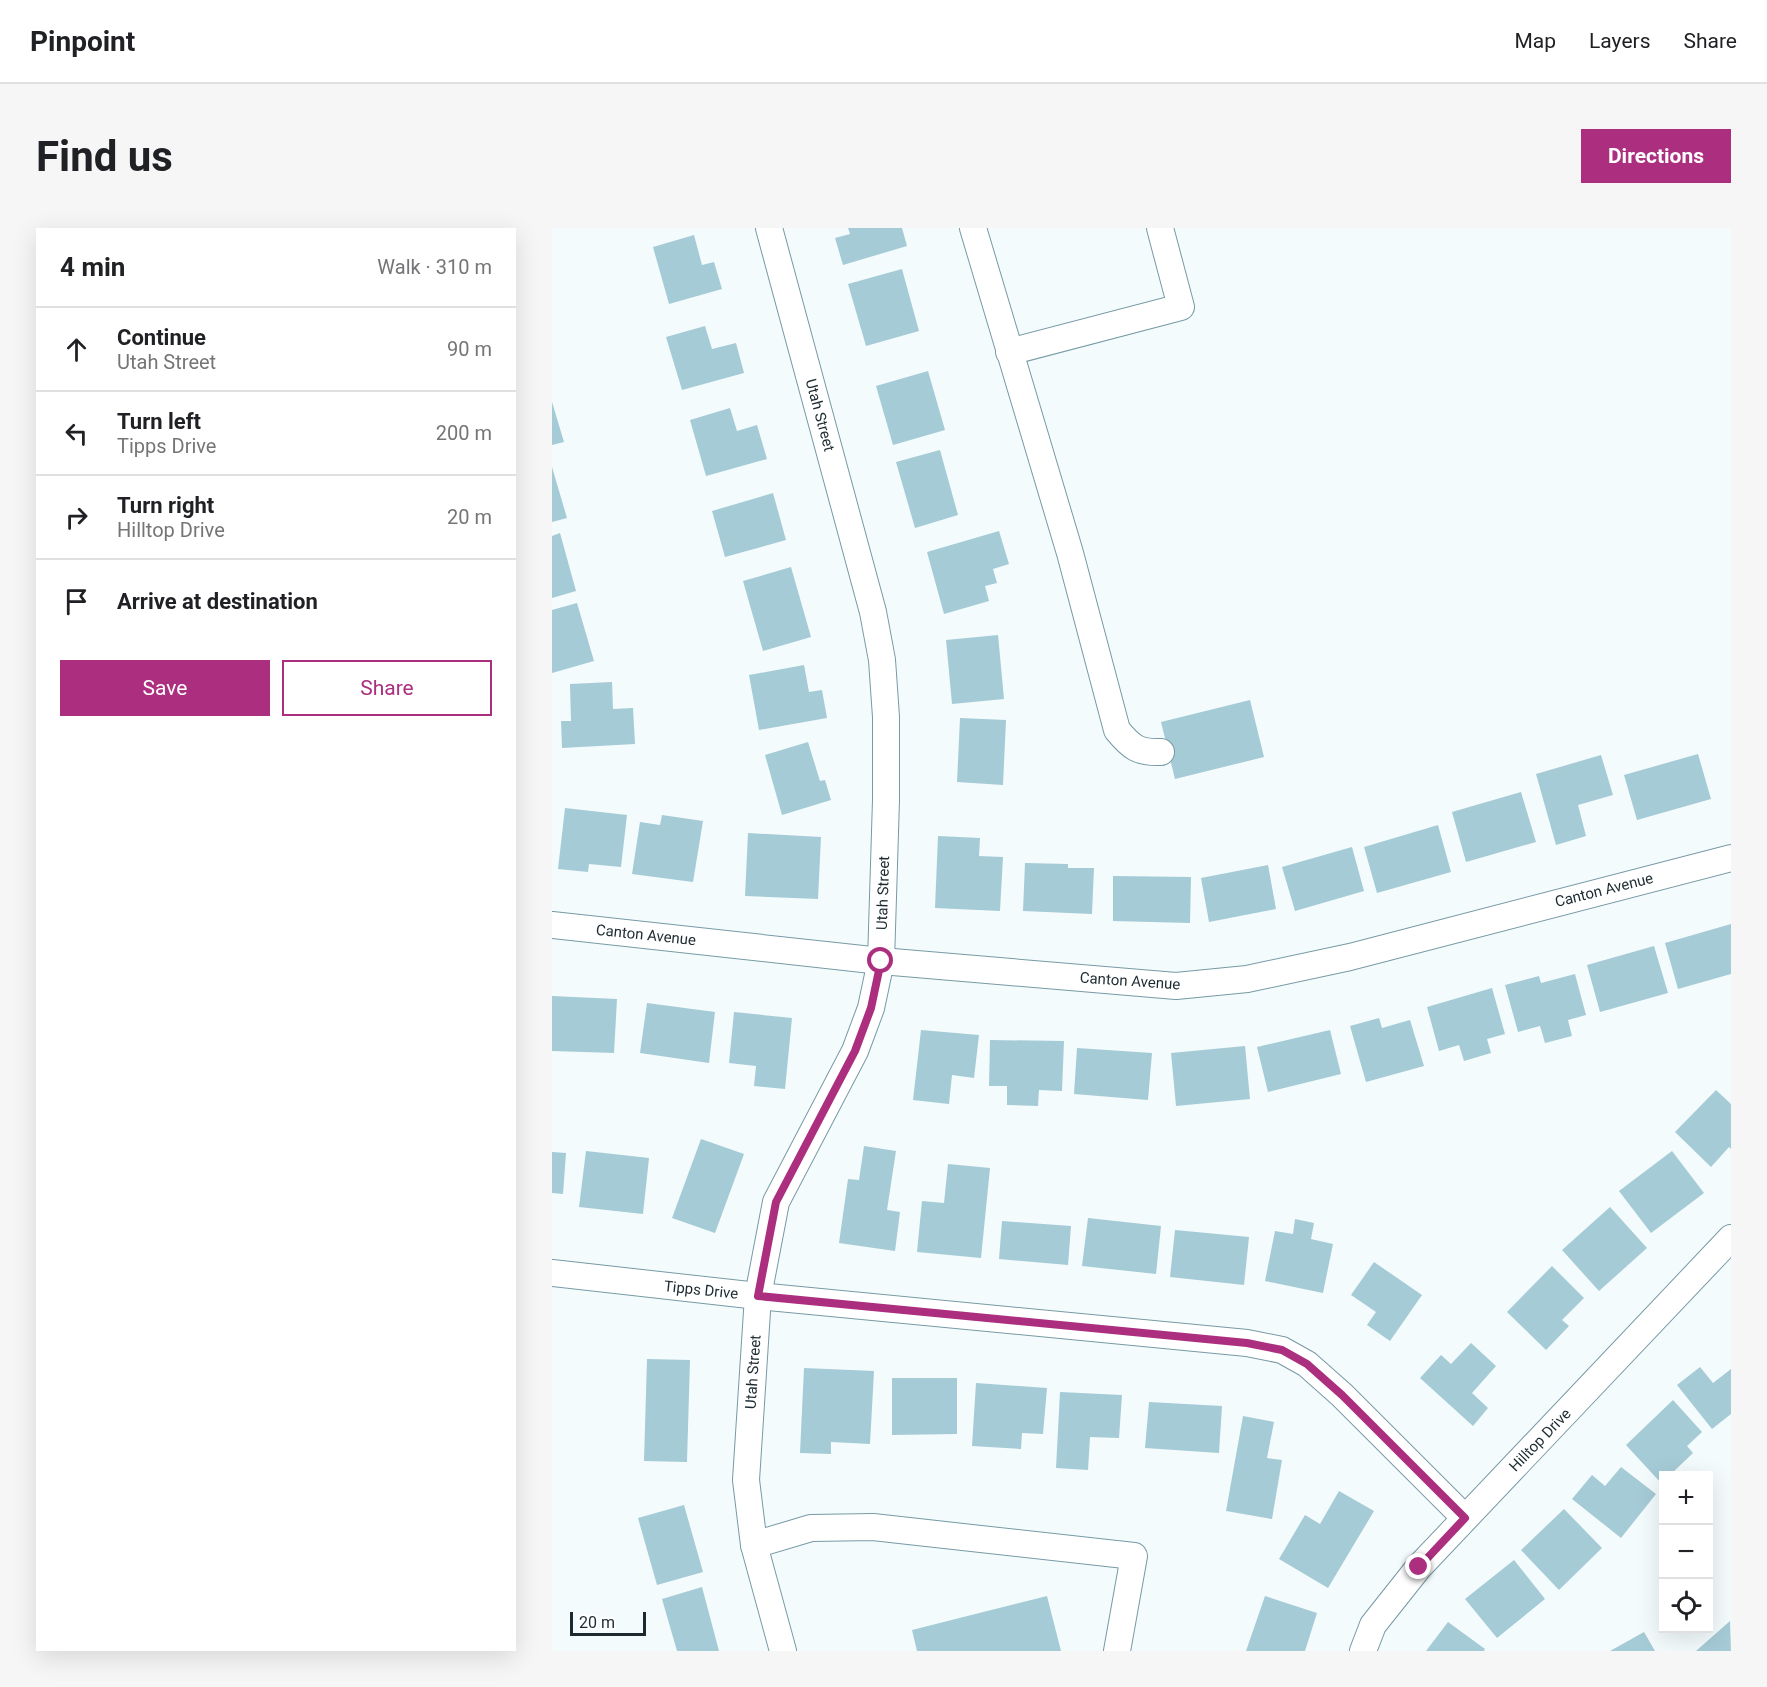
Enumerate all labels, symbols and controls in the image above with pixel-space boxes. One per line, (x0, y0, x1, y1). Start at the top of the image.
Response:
text: Pinpoint (30, 25, 135, 58)
text: Map (1514, 29, 1556, 53)
text: Layers (1589, 29, 1650, 53)
text: Share (1683, 29, 1737, 53)
button: Directions (1581, 129, 1731, 183)
text: Find us (36, 132, 173, 181)
text: 4 min (60, 252, 125, 282)
text: Walk · 310 m (377, 255, 492, 279)
text: Continue (117, 325, 206, 350)
icon: ahead (60, 333, 93, 366)
text: 90 m (447, 337, 492, 361)
text: Utah Street (117, 350, 216, 374)
street label: Utah Street (802, 377, 838, 453)
text: Turn left (117, 409, 201, 434)
icon: left (60, 417, 93, 450)
text: 200 m (436, 421, 492, 445)
text: Tipps Drive (117, 434, 216, 458)
text: Turn right (117, 493, 214, 518)
icon: right (60, 501, 93, 534)
text: 20 m (447, 505, 492, 529)
text: Hilltop Drive (117, 518, 225, 542)
icon: arrive (60, 585, 93, 618)
text: Arrive at destination (117, 589, 318, 614)
button: Save (60, 660, 270, 716)
button: Share (282, 660, 492, 716)
street label: Utah Street (873, 855, 893, 930)
street label: Canton Avenue (1553, 869, 1655, 911)
street label: Canton Avenue (595, 921, 697, 949)
route start (867, 947, 893, 973)
street label: Canton Avenue (1079, 969, 1181, 993)
street label: Tipps Drive (663, 1277, 739, 1303)
street label: Utah Street (741, 1334, 765, 1410)
street label: Hilltop Drive (1505, 1405, 1575, 1475)
map controls (1659, 1471, 1713, 1633)
button: + (1659, 1471, 1713, 1525)
button: − (1659, 1525, 1713, 1579)
route end (1405, 1553, 1431, 1579)
button: locate (1659, 1579, 1713, 1633)
scale bar (570, 1609, 646, 1636)
text: 20 m (579, 1613, 615, 1632)

